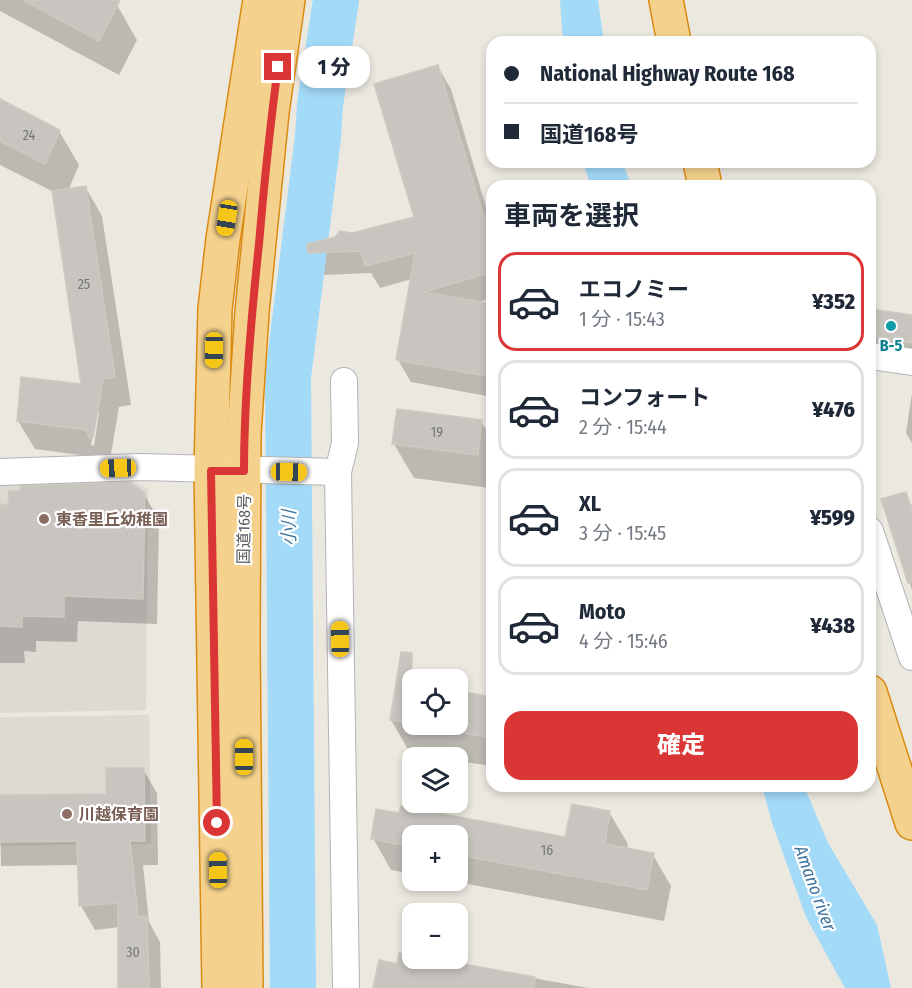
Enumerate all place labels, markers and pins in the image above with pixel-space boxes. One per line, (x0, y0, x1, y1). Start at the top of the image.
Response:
marker: B-5 (884, 319, 898, 333)
place label: B-5 (880, 336, 902, 355)
place label: 東香里丘幼稚園 (56, 510, 168, 529)
marker: 東香里丘幼稚園 (37, 512, 51, 526)
place label: 川越保育園 (79, 805, 159, 824)
marker: 川越保育園 (60, 807, 74, 821)

